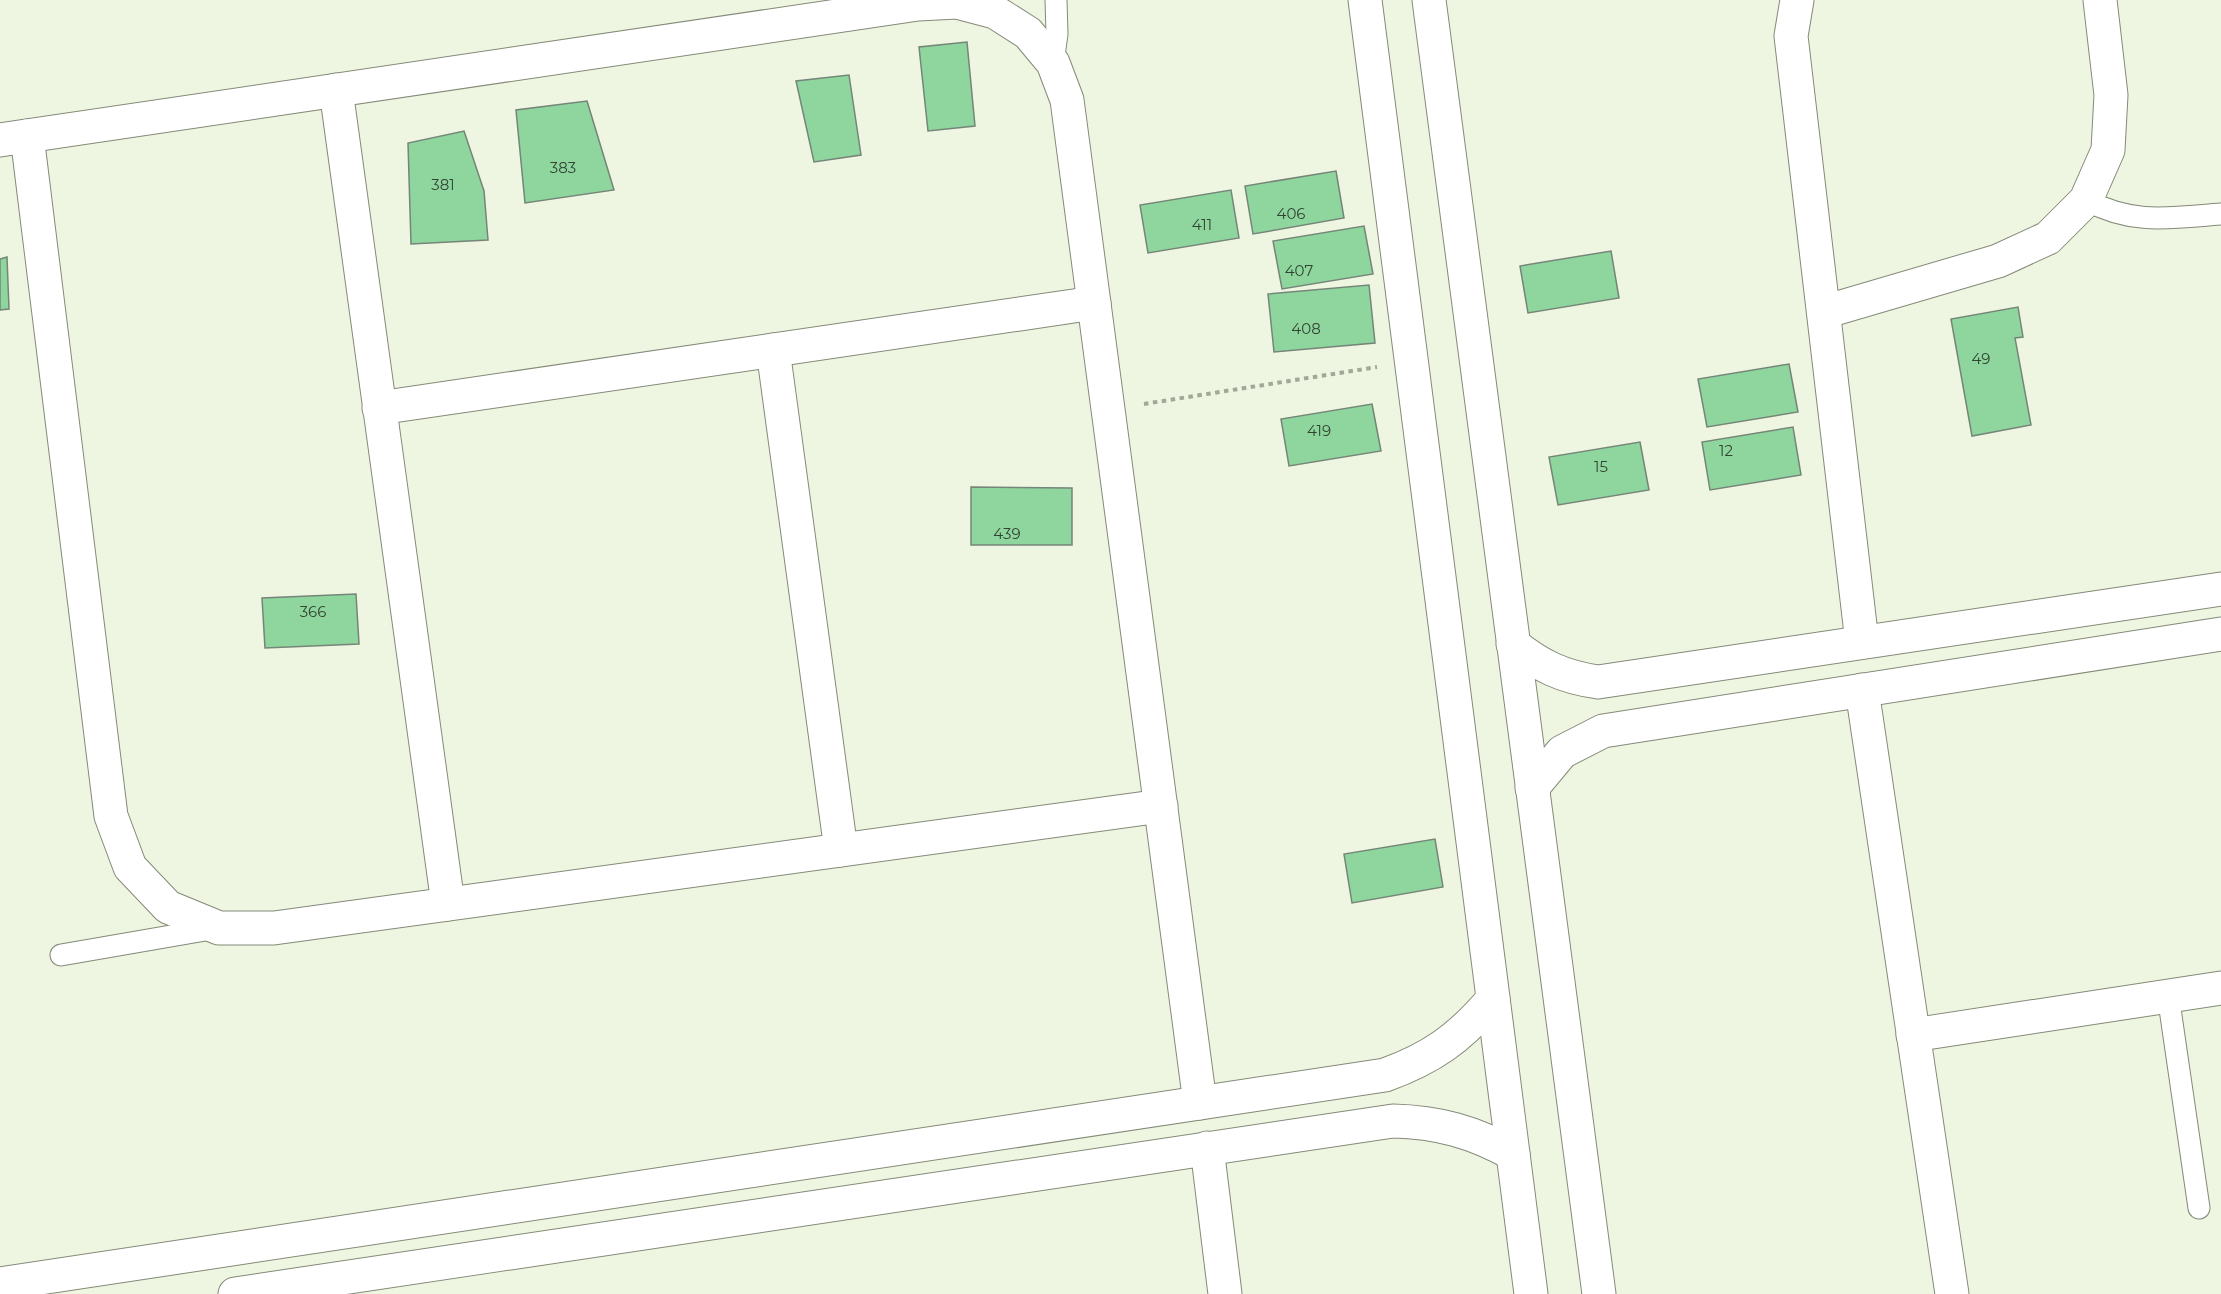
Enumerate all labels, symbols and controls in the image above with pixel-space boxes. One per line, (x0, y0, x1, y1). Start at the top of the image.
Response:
house number: 383 (550, 158, 576, 177)
house number: 381 (431, 175, 455, 194)
house number: 406 (1277, 204, 1305, 223)
house number: 411 (1192, 215, 1212, 234)
house number: 407 (1285, 261, 1313, 280)
house number: 408 (1291, 319, 1321, 338)
house number: 49 (1972, 349, 1990, 368)
house number: 419 (1307, 421, 1331, 440)
house number: 12 (1719, 441, 1733, 460)
house number: 15 (1594, 457, 1608, 476)
house number: 439 (993, 524, 1021, 543)
house number: 366 (300, 602, 326, 621)

